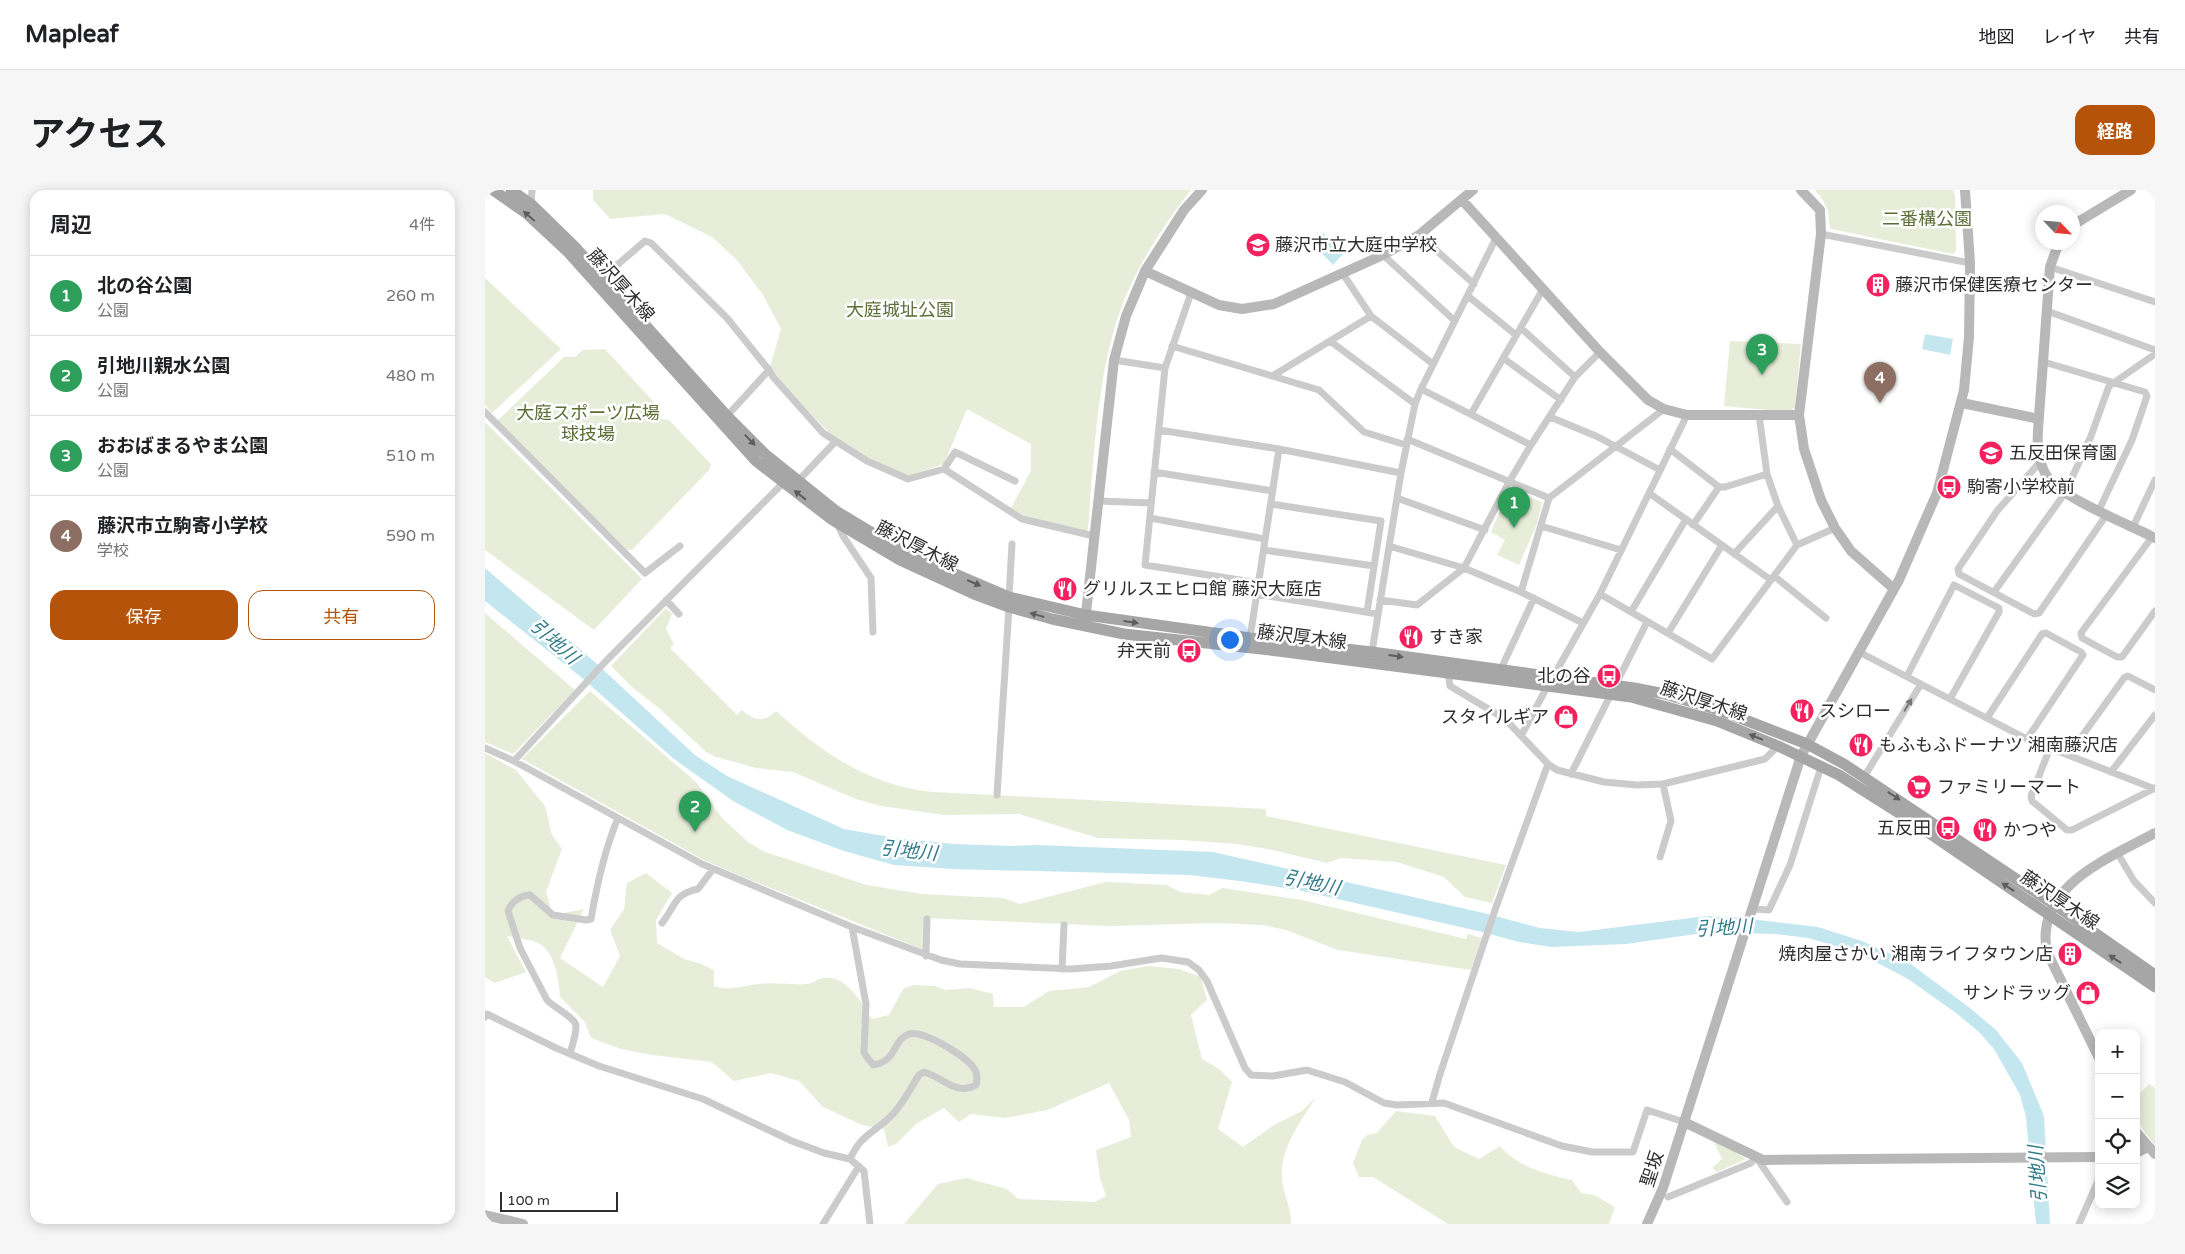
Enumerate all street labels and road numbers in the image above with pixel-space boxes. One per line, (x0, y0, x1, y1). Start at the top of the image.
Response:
street label: 藤沢厚木線 (583, 244, 659, 326)
street label: 藤沢厚木線 (872, 516, 962, 576)
street label: 藤沢厚木線 (1256, 621, 1348, 653)
street label: 藤沢厚木線 (1658, 677, 1750, 725)
street label: 藤沢厚木線 (2017, 866, 2103, 934)
street label: 聖坂 (1636, 1148, 1668, 1190)

